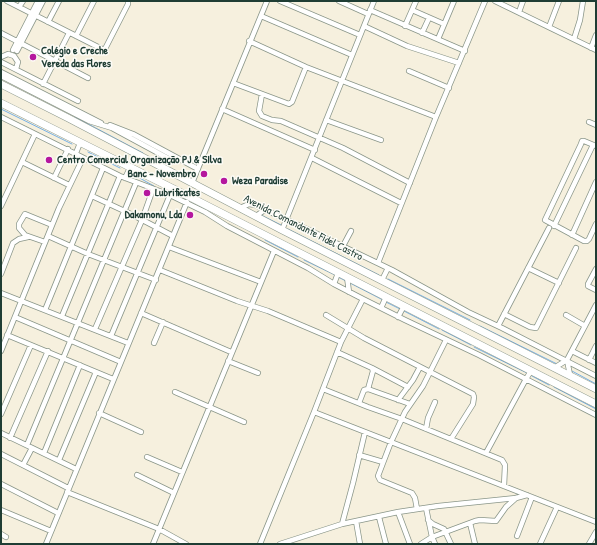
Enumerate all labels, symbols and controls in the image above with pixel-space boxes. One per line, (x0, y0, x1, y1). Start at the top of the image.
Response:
place label: Colégio e Creche Vereda das Flores (41, 44, 111, 70)
marker: Colégio e Creche Vereda das Flores (28, 52, 38, 62)
place label: Centro Comercial Organização PJ & SIlva (57, 153, 221, 167)
marker: Centro Comercial Organização PJ & SIlva (44, 155, 54, 165)
place label: Banc - Novembro (128, 167, 196, 181)
marker: Banc - Novembro (199, 169, 209, 179)
place label: Weza Paradise (232, 174, 288, 188)
marker: Weza Paradise (219, 176, 229, 186)
place label: Lubrificates (155, 186, 200, 200)
marker: Lubrificates (142, 188, 152, 198)
street label: Avenida Comandante Fidel Castro (241, 192, 365, 264)
place label: Dakamonu, Lda (125, 208, 182, 222)
marker: Dakamonu, Lda (185, 210, 195, 220)

